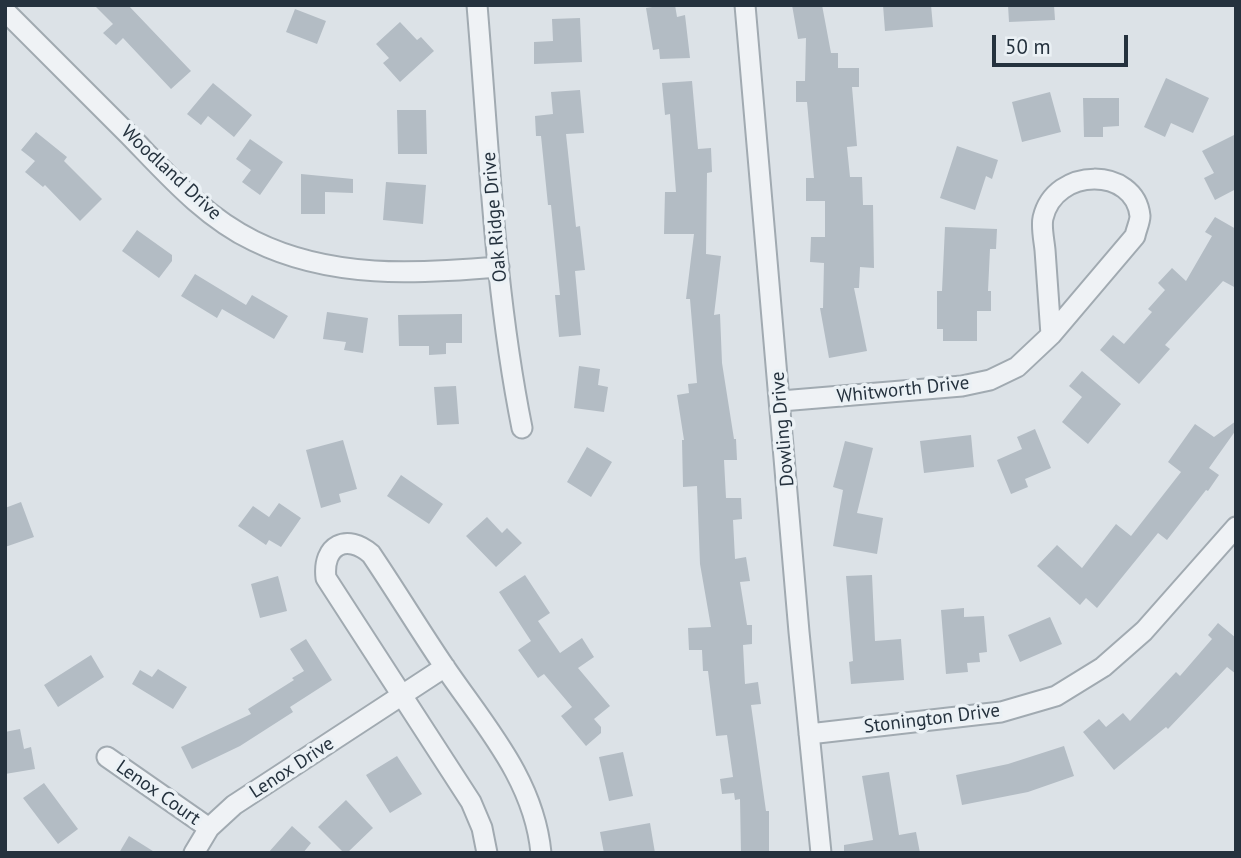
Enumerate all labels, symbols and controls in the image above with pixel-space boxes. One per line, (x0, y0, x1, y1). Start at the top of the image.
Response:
scale bar (996, 21, 1132, 65)
text: 50 m (1005, 33, 1051, 60)
street label: Woodland Drive (116, 121, 226, 225)
street label: Oak Ridge Drive (478, 151, 512, 283)
street label: Dowling Drive (767, 371, 799, 487)
street label: Whitworth Drive (836, 372, 970, 408)
street label: Stonington Drive (863, 699, 1001, 739)
street label: Lenox Drive (246, 732, 338, 804)
street label: Lenox Court (112, 756, 204, 830)

